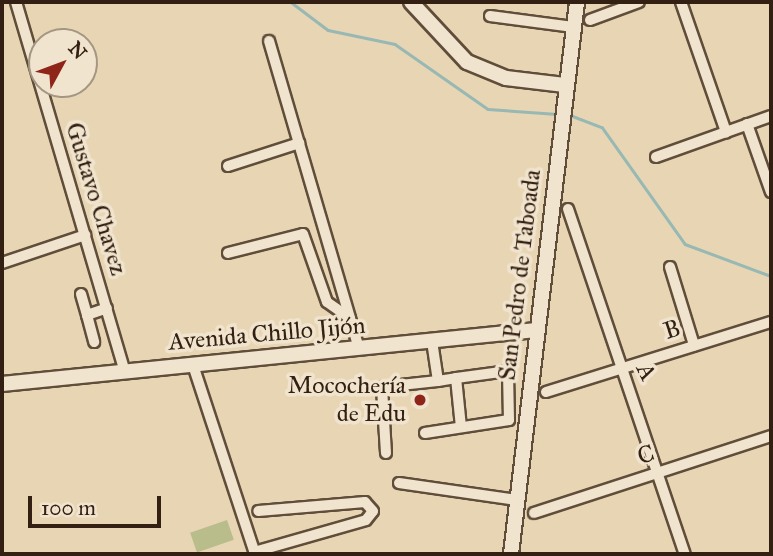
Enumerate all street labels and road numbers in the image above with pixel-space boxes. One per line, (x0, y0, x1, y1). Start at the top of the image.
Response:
street label: Gustavo Chavez (59, 119, 133, 279)
street label: San Pedro de Taboada (493, 168, 547, 382)
street label: Avenida Chillo Jijón (167, 311, 367, 357)
street label: B (660, 314, 684, 346)
street label: A (630, 358, 662, 386)
street label: C (634, 439, 658, 471)

